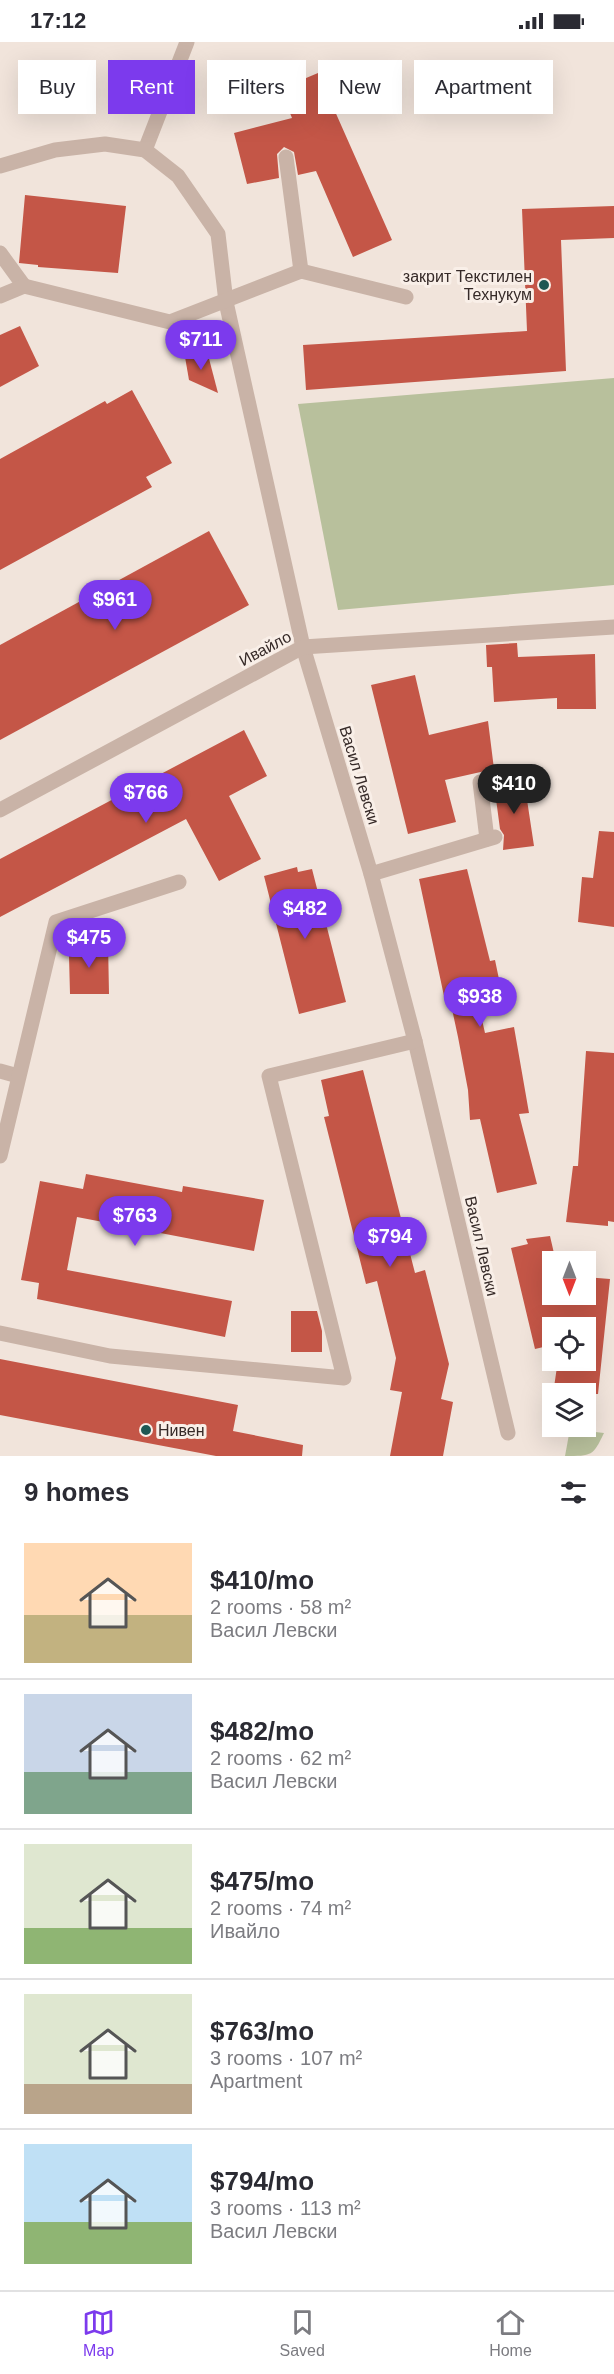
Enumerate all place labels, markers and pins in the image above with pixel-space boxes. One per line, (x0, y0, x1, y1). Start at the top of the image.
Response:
place label: закрит Текстилен Технукум (403, 268, 532, 303)
marker: закрит Текстилен Технукум (537, 278, 551, 292)
pin: $711 (165, 320, 237, 371)
pin: $961 (79, 580, 151, 631)
pin: $410 (478, 764, 550, 815)
pin: $766 (110, 773, 182, 824)
pin: $482 (269, 889, 341, 940)
pin: $475 (53, 918, 125, 969)
pin: $938 (444, 977, 516, 1028)
pin: $763 (99, 1196, 171, 1247)
pin: $794 (354, 1217, 426, 1268)
place label: Нивен (158, 1422, 205, 1439)
marker: Нивен (139, 1423, 153, 1437)

